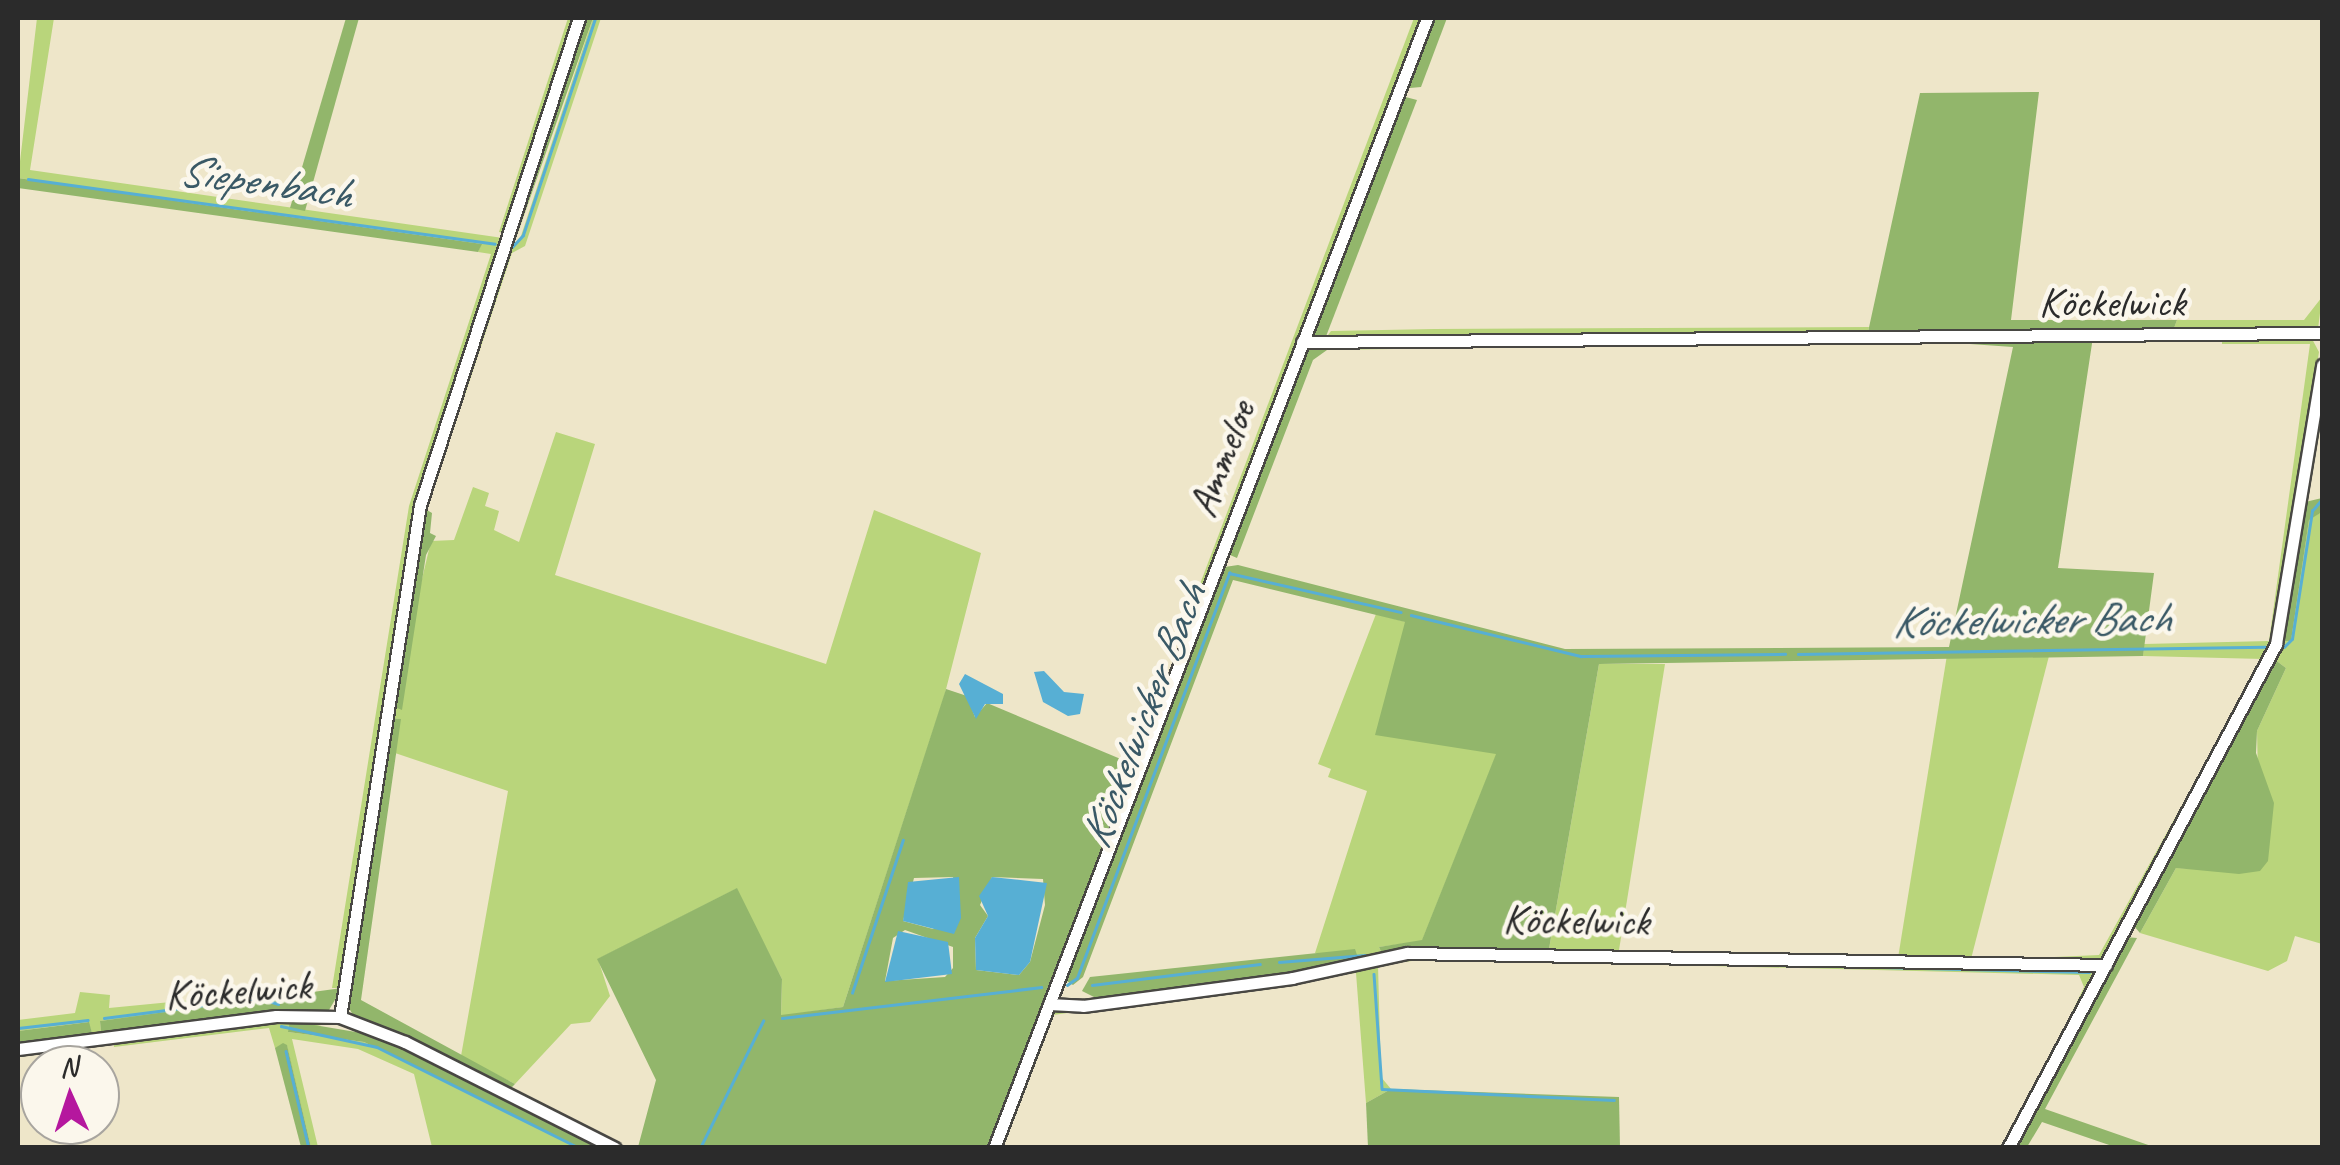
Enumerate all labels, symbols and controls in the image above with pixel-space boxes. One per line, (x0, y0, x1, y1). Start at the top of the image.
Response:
water label: Siepenbach (175, 143, 355, 221)
street label: Köckelwick (2039, 278, 2185, 328)
street label: Ammeloe (1177, 394, 1267, 524)
water label: Köckelwicker Bach (1068, 577, 1218, 855)
water label: Köckelwicker Bach (1892, 591, 2170, 649)
street label: Köckelwick (1502, 895, 1650, 947)
street label: Köckelwick (163, 961, 313, 1021)
north arrow (20, 1045, 120, 1145)
text: N (59, 1049, 78, 1084)

